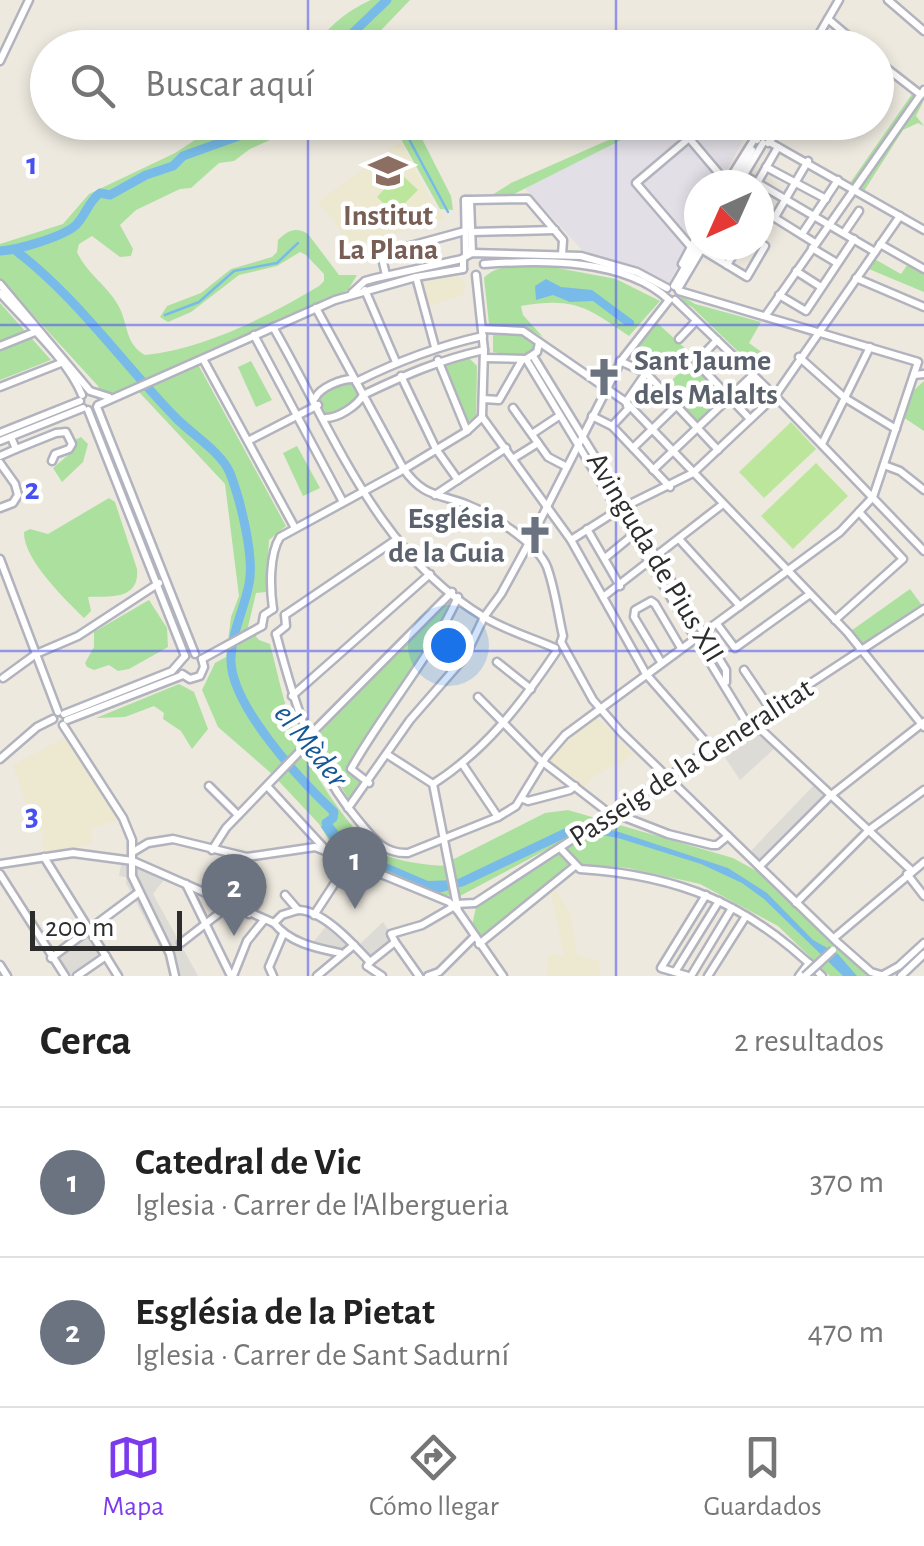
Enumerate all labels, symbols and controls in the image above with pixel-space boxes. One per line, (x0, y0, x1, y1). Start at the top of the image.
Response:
search box (30, 30, 894, 140)
icon: search (65, 58, 120, 113)
text: Buscar aquí (145, 66, 314, 104)
text: 1 (26, 148, 38, 180)
school or university icon: Institut La Plana (367, 150, 409, 192)
north arrow (684, 170, 774, 260)
place label: Institut La Plana (338, 201, 438, 265)
place label: Sant Jaume dels Malalts (634, 346, 778, 410)
church icon: Sant Jaume dels Malalts (583, 356, 625, 398)
street label: Avinguda de Pius XII (581, 447, 730, 668)
text: 2 (24, 473, 40, 505)
place label: Església de la Guia (388, 504, 505, 568)
church icon: Església de la Guia (514, 514, 556, 556)
your location (423, 620, 474, 671)
street label: Passeig de la Generalitat (564, 673, 819, 853)
water label: el Mèder (268, 698, 355, 795)
text: 3 (25, 799, 39, 831)
pin: 1 (322, 826, 388, 909)
pin: 2 (202, 854, 266, 936)
scale bar (30, 906, 182, 950)
text: 200 m (45, 914, 114, 942)
text: Cerca (40, 1020, 131, 1062)
text: 2 resultados (734, 1025, 884, 1057)
text: Catedral de Vic (135, 1144, 361, 1182)
text: 1 (67, 1166, 78, 1198)
text: 370 m (810, 1166, 884, 1198)
text: Iglesia · Carrer de l'Albergueria (135, 1189, 509, 1221)
text: Església de la Pietat (135, 1294, 435, 1332)
text: 2 (65, 1316, 80, 1348)
text: 470 m (807, 1316, 884, 1348)
text: Iglesia · Carrer de Sant Sadurní (135, 1339, 509, 1371)
tab: Mapa (102, 1430, 164, 1524)
tab: Cómo llegar (369, 1430, 499, 1524)
tab: Guardados (703, 1430, 822, 1524)

